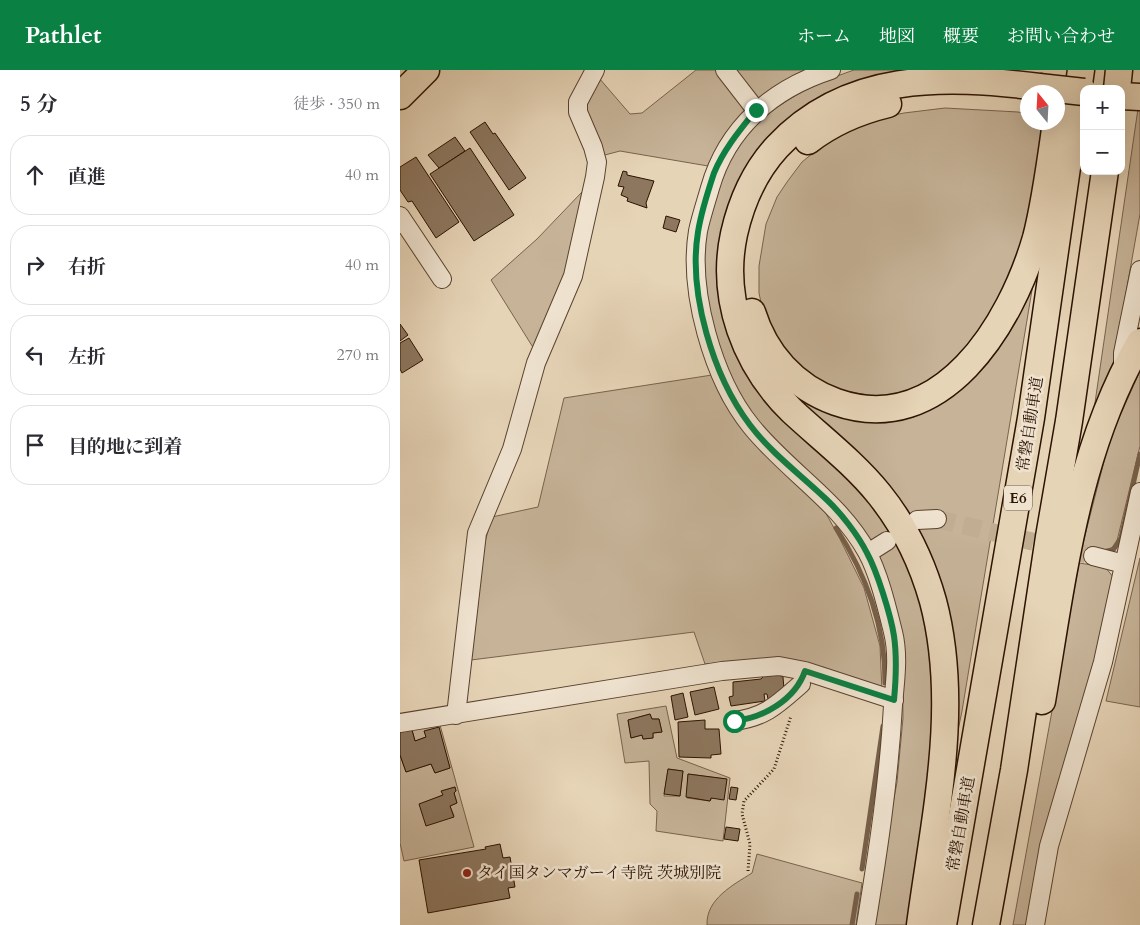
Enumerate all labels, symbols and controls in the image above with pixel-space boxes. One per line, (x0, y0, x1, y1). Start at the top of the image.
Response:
text: Pathlet (25, 19, 102, 52)
text: ホーム (797, 24, 851, 49)
text: 地図 (879, 24, 915, 49)
text: 概要 (943, 24, 979, 49)
text: お問い合わせ (1007, 24, 1115, 49)
north arrow (1020, 85, 1065, 130)
map controls (1080, 85, 1125, 175)
button: + (1080, 85, 1125, 130)
text: 5 分 (20, 90, 57, 119)
text: 徒歩 · 350 m (293, 93, 380, 115)
route end (745, 99, 768, 122)
button: − (1080, 130, 1125, 175)
icon: ahead (21, 161, 49, 189)
text: 直進 (68, 164, 106, 190)
text: 40 m (345, 164, 379, 186)
icon: right (21, 251, 49, 279)
text: 右折 (68, 254, 106, 280)
text: 40 m (345, 254, 379, 276)
icon: left (21, 341, 49, 369)
text: 左折 (68, 344, 106, 370)
text: 270 m (337, 344, 379, 366)
street label: 常磐自動車道 (1012, 375, 1048, 473)
icon: arrive (21, 431, 49, 459)
text: 目的地に到着 (68, 434, 182, 460)
road number: E6 (1004, 486, 1032, 510)
route start (723, 710, 746, 733)
street label: 常磐自動車道 (942, 775, 980, 873)
place label: タイ国タンマガーイ寺院 茨城別院 (477, 862, 721, 884)
marker: タイ国タンマガーイ寺院 茨城別院 (461, 867, 473, 879)

